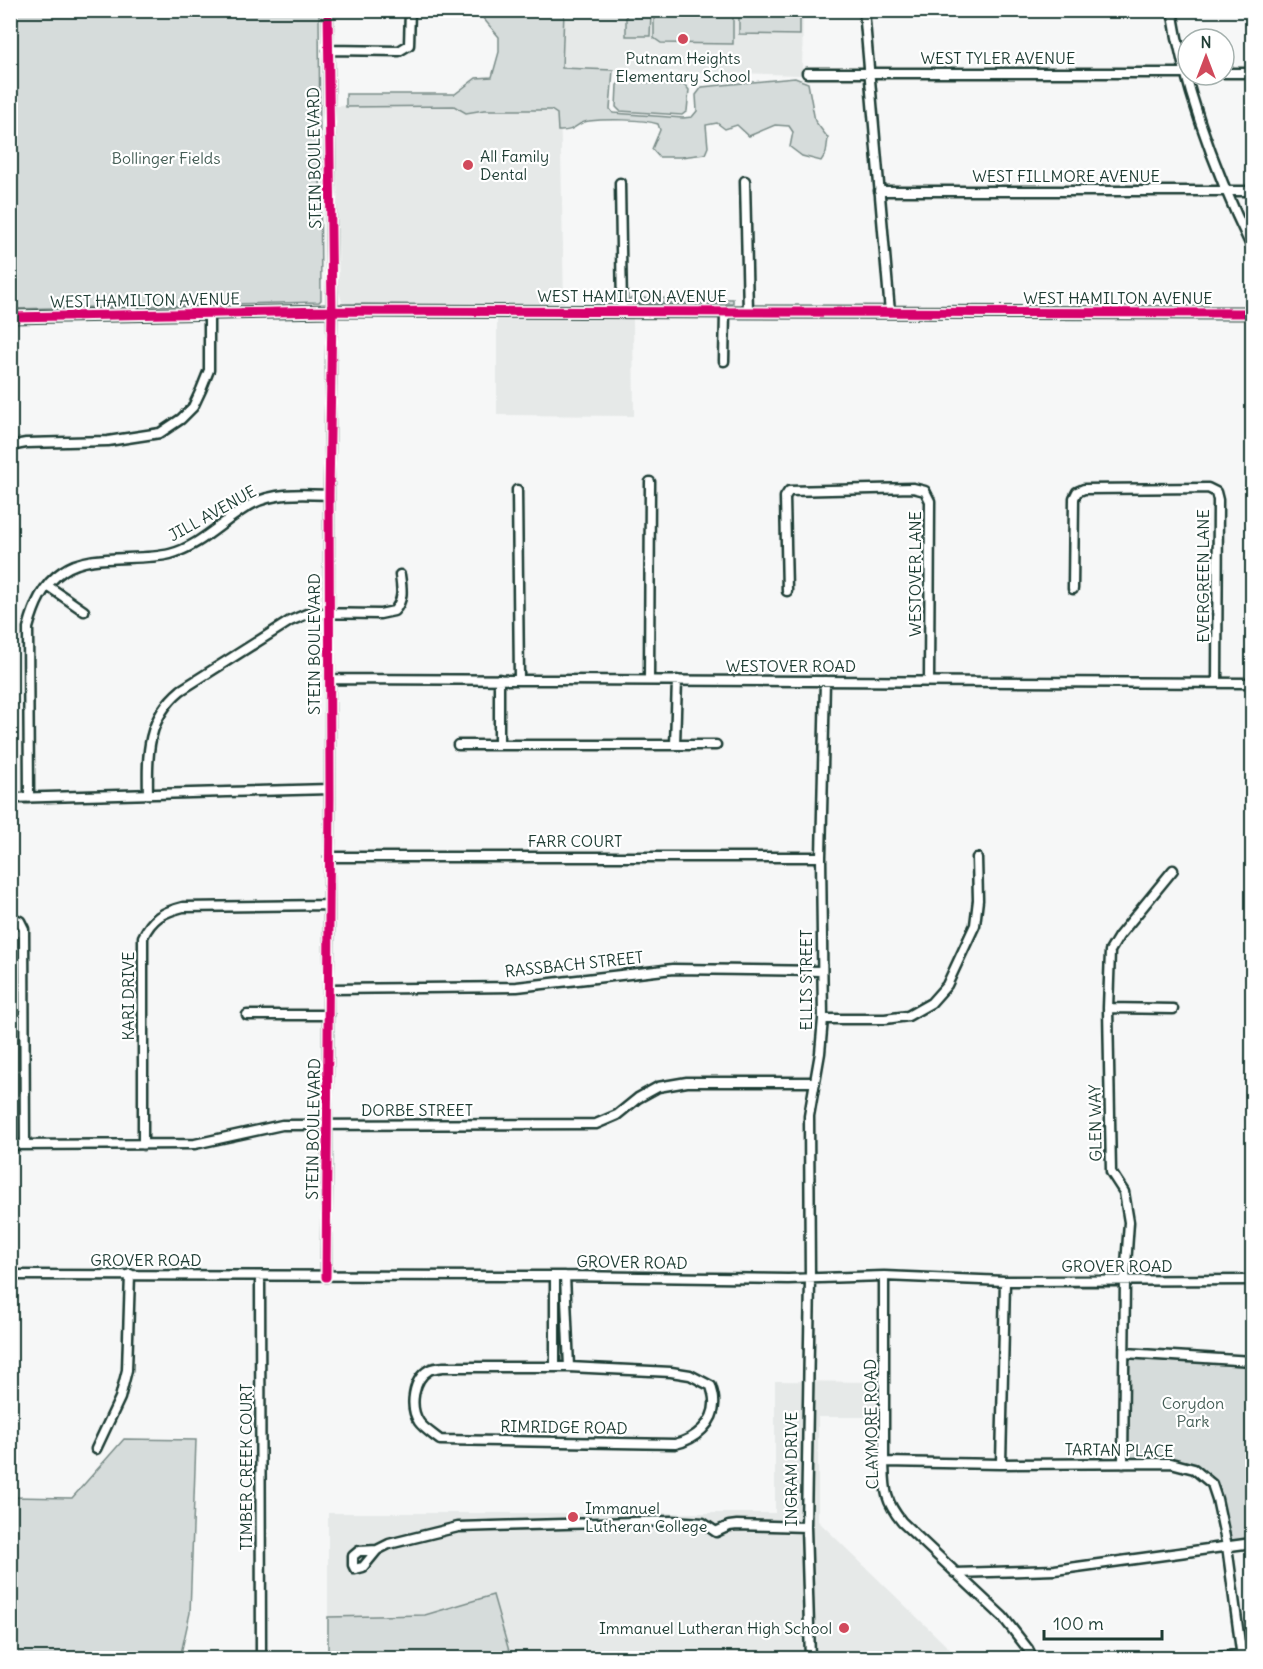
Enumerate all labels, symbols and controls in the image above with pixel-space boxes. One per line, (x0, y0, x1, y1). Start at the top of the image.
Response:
north arrow (1176, 27, 1236, 87)
marker: Putnam Heights Elementary School (676, 32, 690, 46)
text: N (1200, 32, 1212, 52)
place label: Putnam Heights Elementary School (615, 48, 751, 86)
street label: WEST TYLER AVENUE (921, 48, 1075, 68)
street label: STEIN BOULEVARD (303, 87, 325, 229)
place label: All Family Dental (480, 146, 549, 184)
park label: Bollinger Fields (112, 148, 220, 168)
marker: All Family Dental (461, 158, 475, 172)
street label: WEST FILLMORE AVENUE (972, 166, 1160, 186)
street label: WEST HAMILTON AVENUE (537, 286, 727, 306)
street label: WEST HAMILTON AVENUE (50, 288, 240, 312)
street label: WEST HAMILTON AVENUE (1023, 288, 1213, 308)
street label: JILL AVENUE (165, 481, 259, 545)
street label: EVERGREEN LANE (1193, 509, 1213, 643)
street label: WESTOVER LANE (905, 511, 925, 637)
street label: STEIN BOULEVARD (304, 573, 324, 715)
street label: WESTOVER ROAD (726, 656, 856, 676)
street label: FARR COURT (528, 831, 622, 851)
street label: ELLIS STREET (796, 929, 816, 1031)
street label: RASSBACH STREET (504, 947, 644, 981)
street label: KARI DRIVE (118, 951, 138, 1041)
street label: STEIN BOULEVARD (302, 1058, 324, 1200)
street label: GLEN WAY (1084, 1084, 1106, 1162)
street label: DORBE STREET (361, 1100, 473, 1120)
street label: GROVER ROAD (90, 1250, 202, 1270)
street label: GROVER ROAD (576, 1251, 688, 1273)
street label: GROVER ROAD (1061, 1256, 1173, 1276)
street label: CLAYMORE ROAD (860, 1359, 882, 1489)
street label: TIMBER CREEK COURT (236, 1383, 256, 1551)
park label: Corydon Park (1162, 1393, 1224, 1431)
street label: INGRAM DRIVE (781, 1412, 801, 1526)
street label: RIMRIDGE ROAD (500, 1416, 628, 1438)
street label: TARTAN PLACE (1064, 1439, 1174, 1461)
place label: Immanuel Lutheran College (585, 1498, 707, 1536)
marker: Immanuel Lutheran College (566, 1510, 580, 1524)
scale bar (1044, 1603, 1162, 1641)
text: 100 m (1053, 1612, 1104, 1635)
place label: Immanuel Lutheran High School (599, 1618, 832, 1638)
marker: Immanuel Lutheran High School (837, 1621, 851, 1635)

